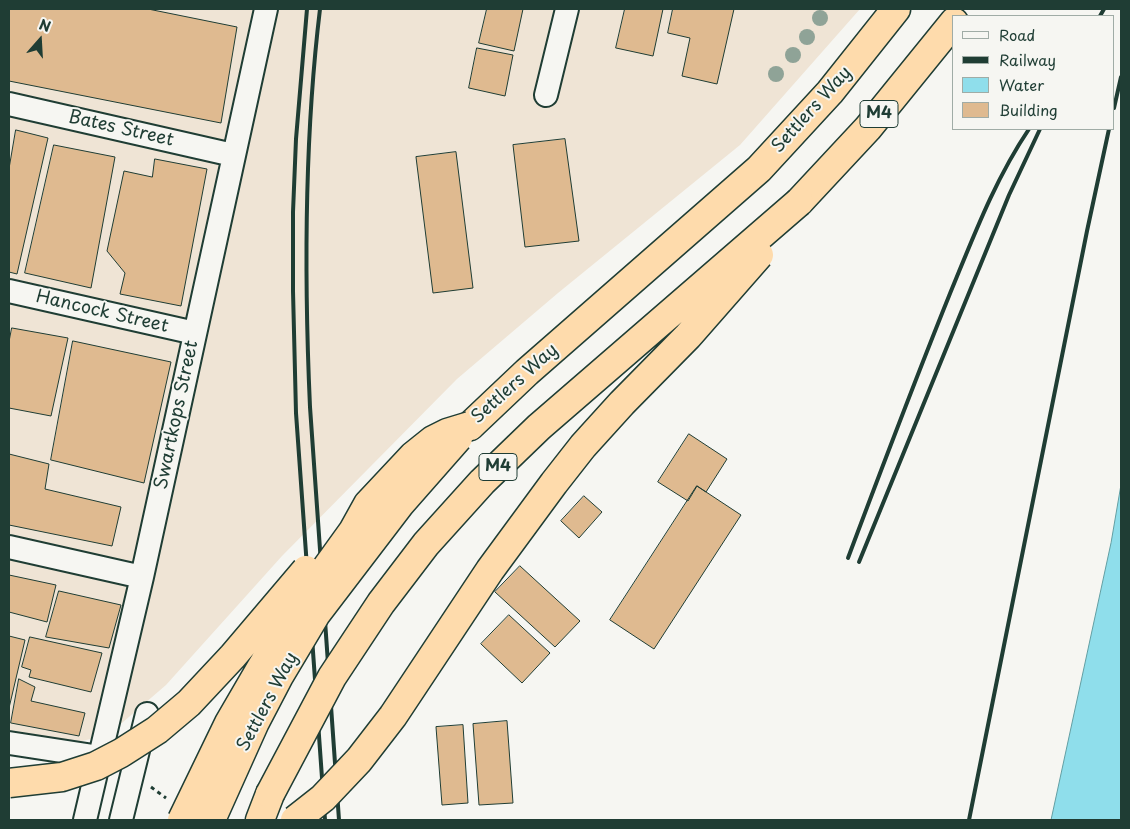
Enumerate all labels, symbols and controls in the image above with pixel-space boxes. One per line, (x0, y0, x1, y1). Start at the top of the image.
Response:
text: N (36, 14, 54, 37)
north arrow (15, 15, 65, 65)
legend (952, 15, 1115, 130)
text: Road (999, 23, 1035, 46)
text: Railway (999, 48, 1056, 71)
street label: Settlers Way (767, 62, 857, 158)
text: Water (999, 73, 1044, 96)
text: Building (999, 98, 1058, 121)
road number: M4 (860, 100, 898, 128)
street label: Bates Street (66, 106, 176, 152)
street label: Hancock Street (34, 286, 170, 338)
street label: Swartkops Street (151, 339, 203, 491)
street label: Settlers Way (467, 339, 563, 429)
road number: M4 (479, 454, 517, 481)
street label: Settlers Way (233, 649, 303, 755)

